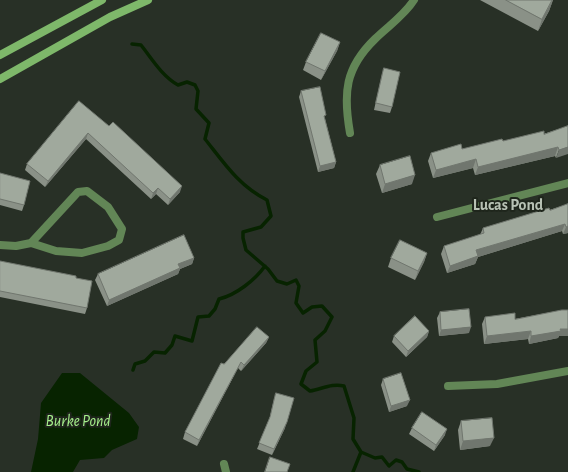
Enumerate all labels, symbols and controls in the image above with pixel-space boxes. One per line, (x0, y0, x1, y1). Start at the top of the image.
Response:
district label: Lucas Pond (473, 195, 543, 215)
water label: Burke Pond (45, 411, 111, 431)

